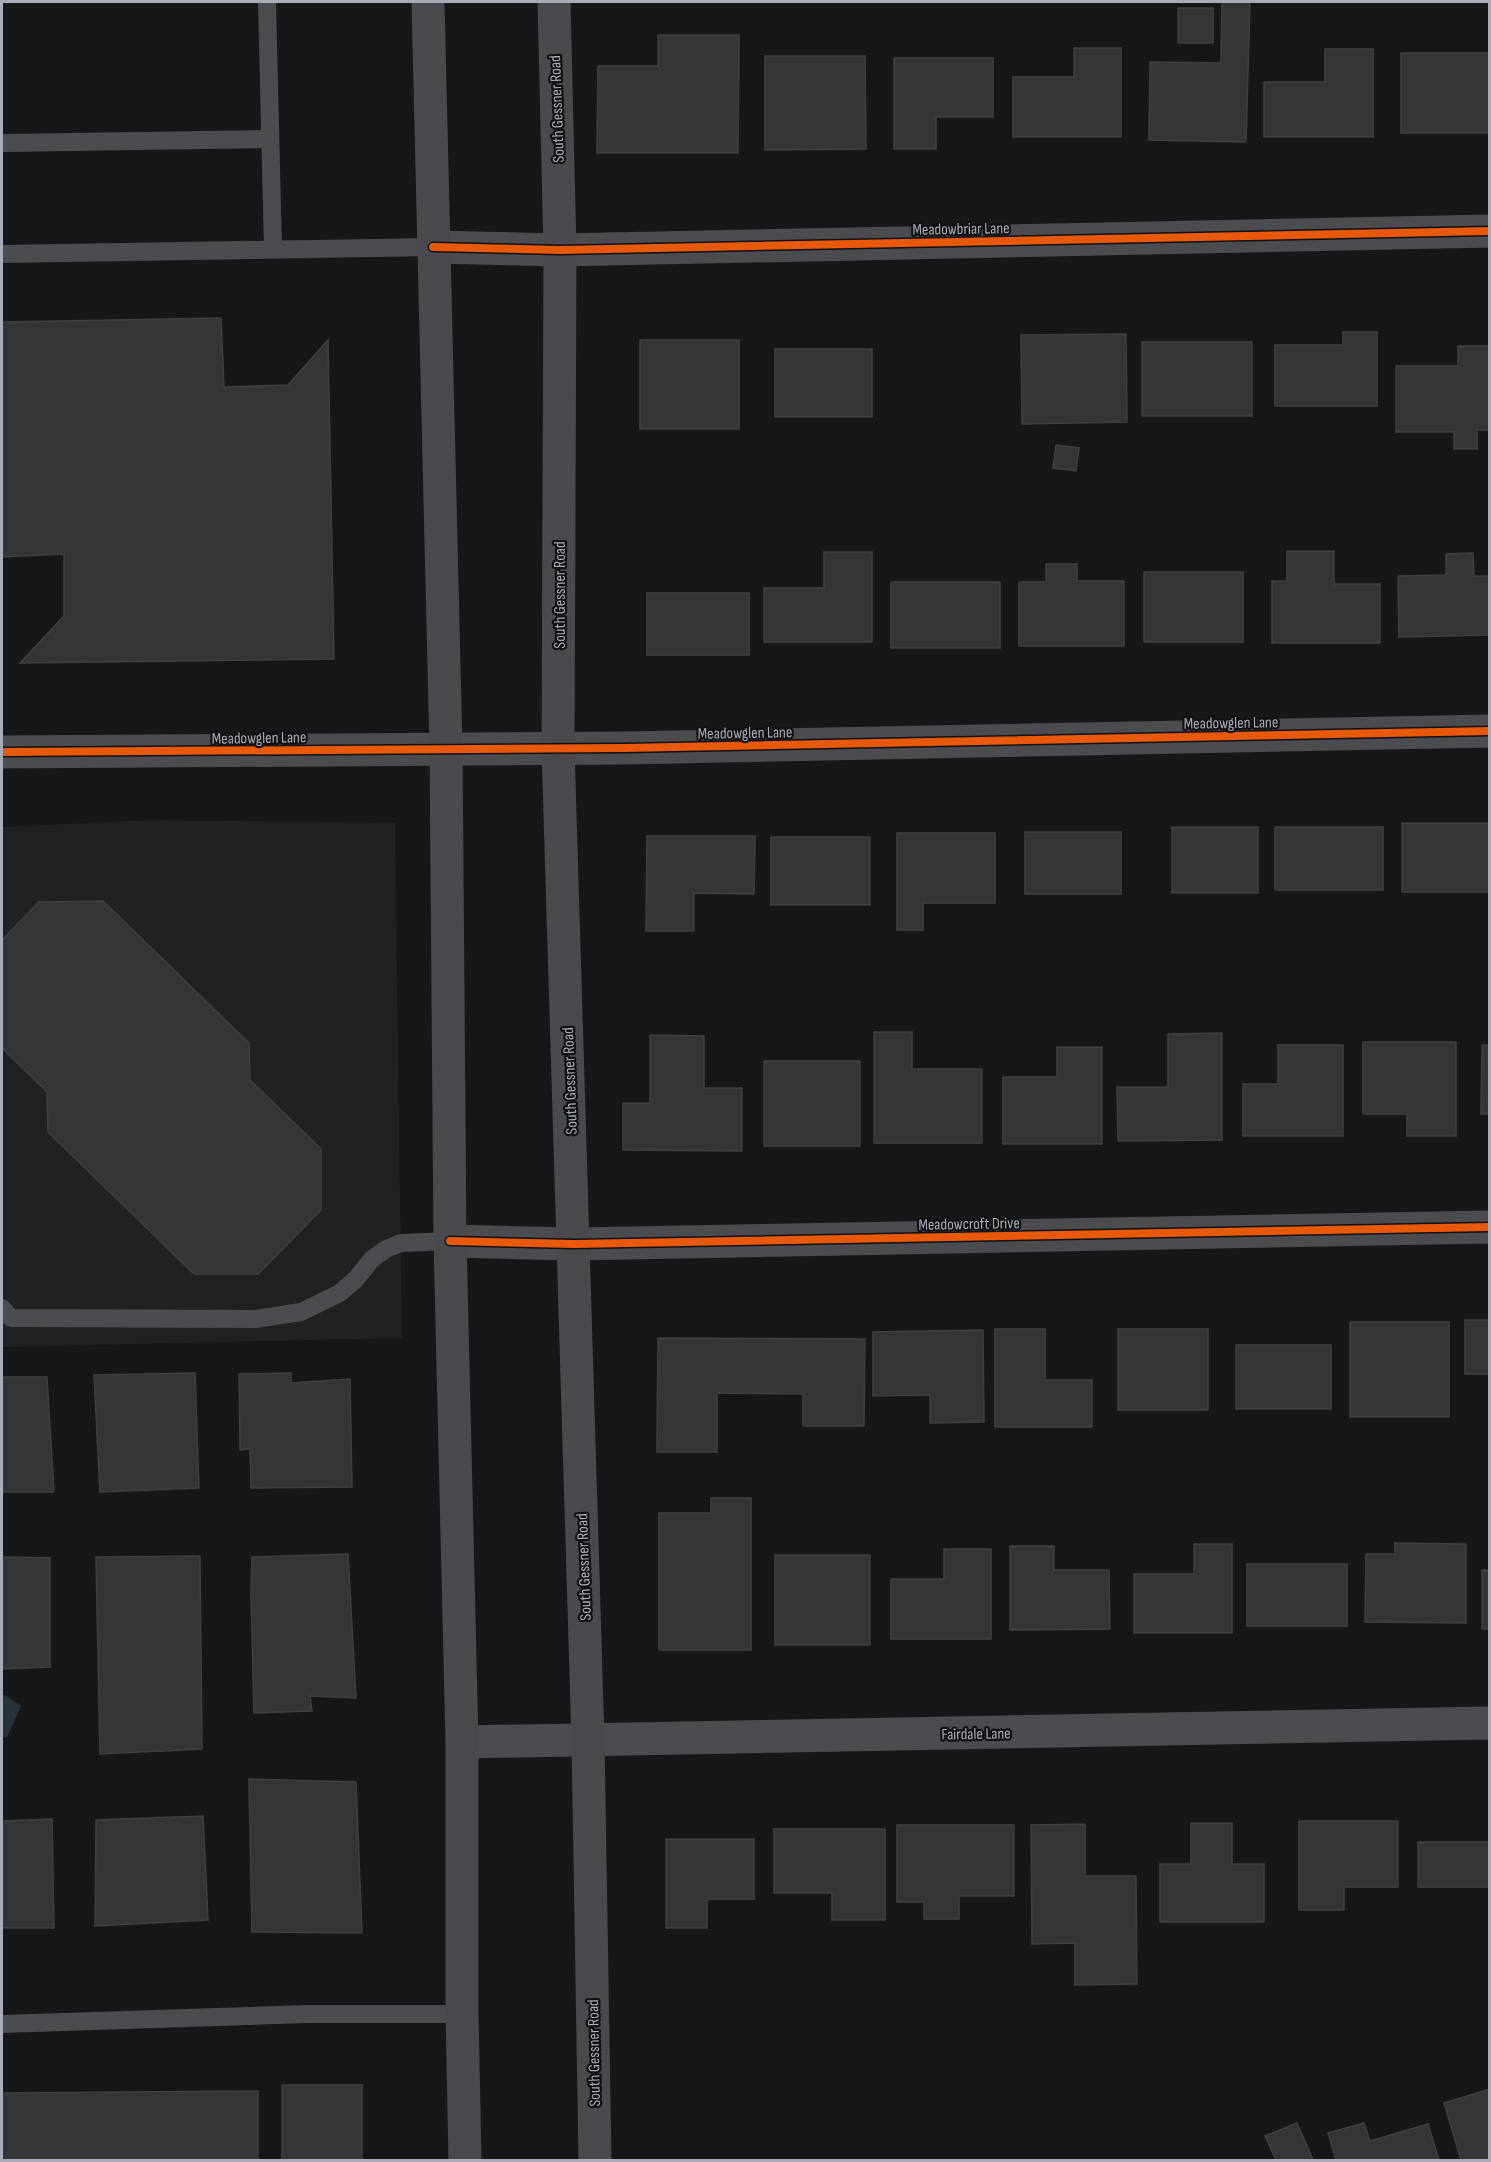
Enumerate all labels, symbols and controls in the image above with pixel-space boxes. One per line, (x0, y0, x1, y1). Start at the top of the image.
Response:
street label: South Gessner Road (546, 55, 569, 163)
street label: Meadowbriar Lane (912, 219, 1010, 240)
street label: South Gessner Road (551, 541, 570, 649)
street label: Meadowglen Lane (1184, 713, 1278, 734)
street label: Meadowglen Lane (698, 723, 792, 744)
street label: Meadowglen Lane (212, 728, 306, 749)
street label: South Gessner Road (559, 1027, 582, 1135)
street label: Meadowcroft Drive (918, 1214, 1020, 1235)
street label: South Gessner Road (573, 1513, 596, 1621)
street label: Fairdale Lane (941, 1724, 1011, 1745)
street label: South Gessner Road (584, 1999, 605, 2107)

